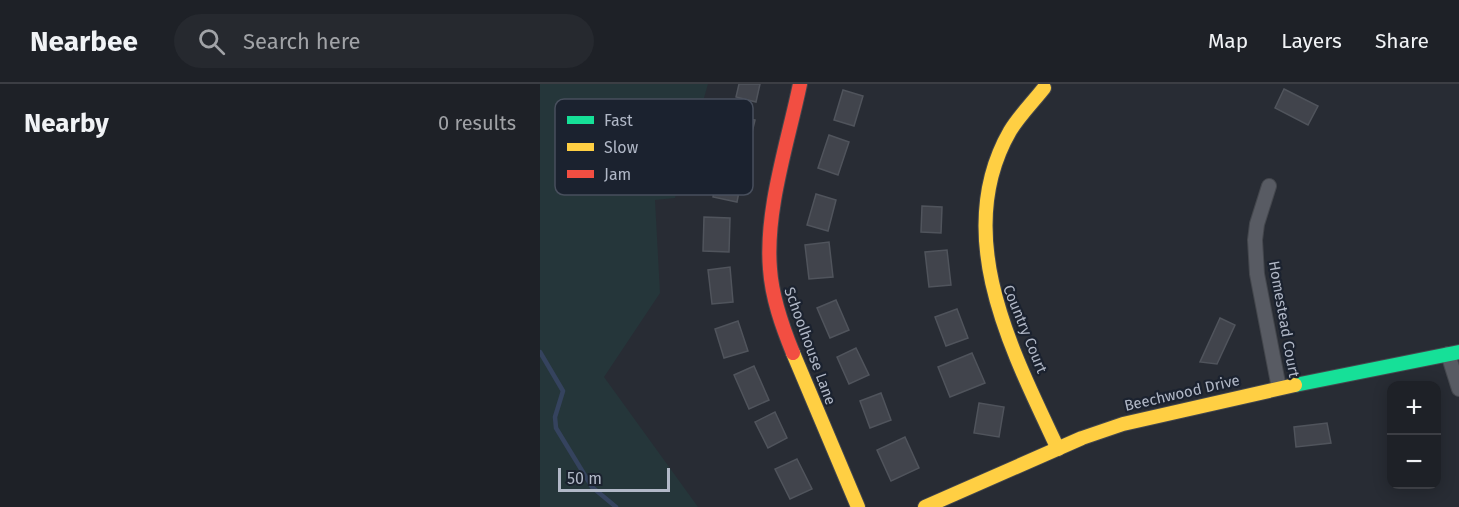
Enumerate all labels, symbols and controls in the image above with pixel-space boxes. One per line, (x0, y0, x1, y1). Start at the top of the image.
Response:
search box (174, 14, 594, 68)
text: Nearbee (30, 25, 138, 58)
icon: search (195, 25, 228, 58)
text: Search here (243, 28, 360, 55)
text: Map (1208, 28, 1248, 54)
text: Layers (1281, 28, 1342, 54)
text: Share (1375, 28, 1429, 54)
legend (555, 99, 753, 195)
text: Nearby (24, 108, 109, 139)
text: 0 results (438, 111, 516, 135)
text: Fast (604, 111, 633, 130)
text: Slow (604, 138, 639, 157)
text: Jam (604, 165, 631, 184)
street label: Homestead Court (1265, 259, 1303, 379)
street label: Country Court (999, 282, 1051, 376)
street label: Schoolhouse Lane (780, 285, 840, 407)
street label: Beechwood Drive (1123, 371, 1241, 415)
map controls (1387, 381, 1441, 489)
button: + (1387, 381, 1441, 435)
button: − (1387, 435, 1441, 489)
scale bar (558, 465, 670, 492)
text: 50 m (567, 469, 602, 488)

